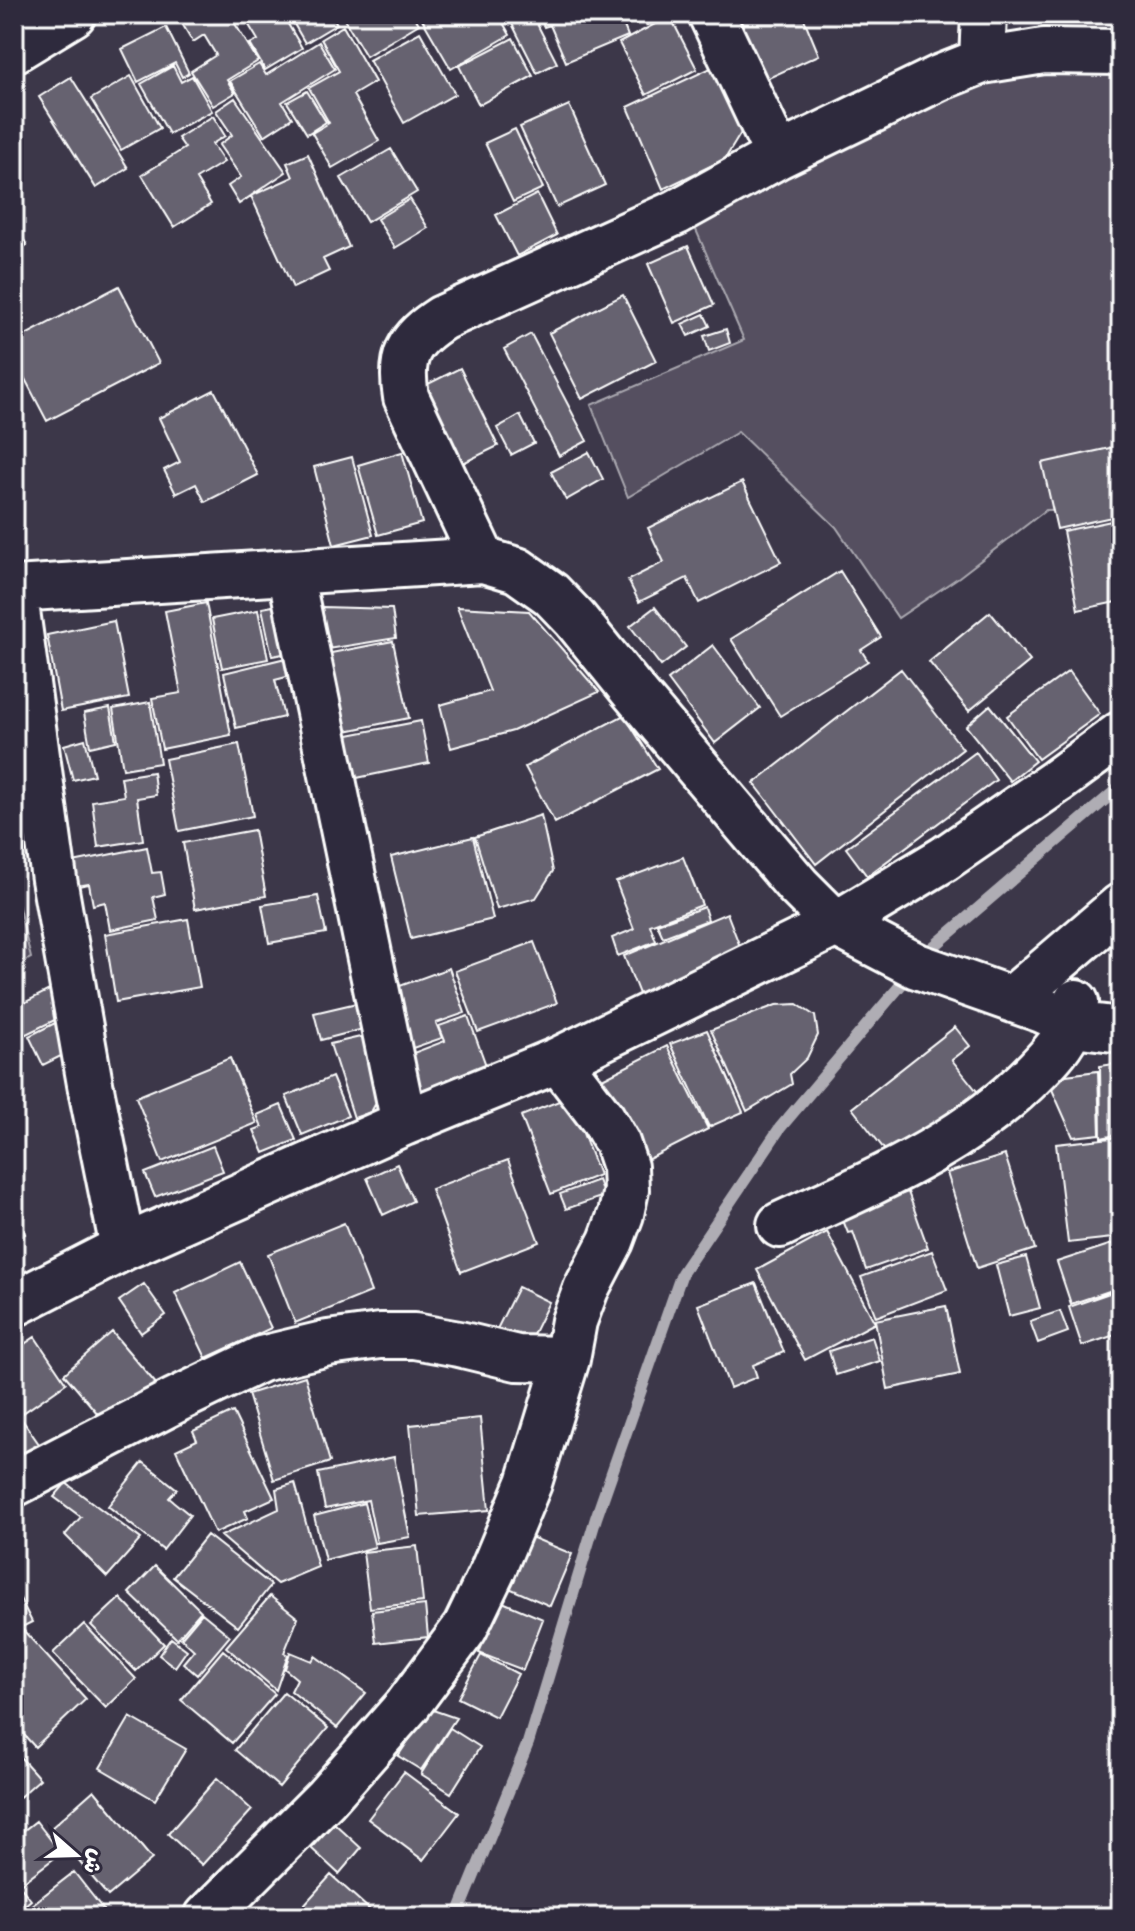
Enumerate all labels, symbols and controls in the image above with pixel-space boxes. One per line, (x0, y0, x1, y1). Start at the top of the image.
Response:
north arrow (36, 1815, 116, 1895)
text: ش (73, 1844, 110, 1877)

